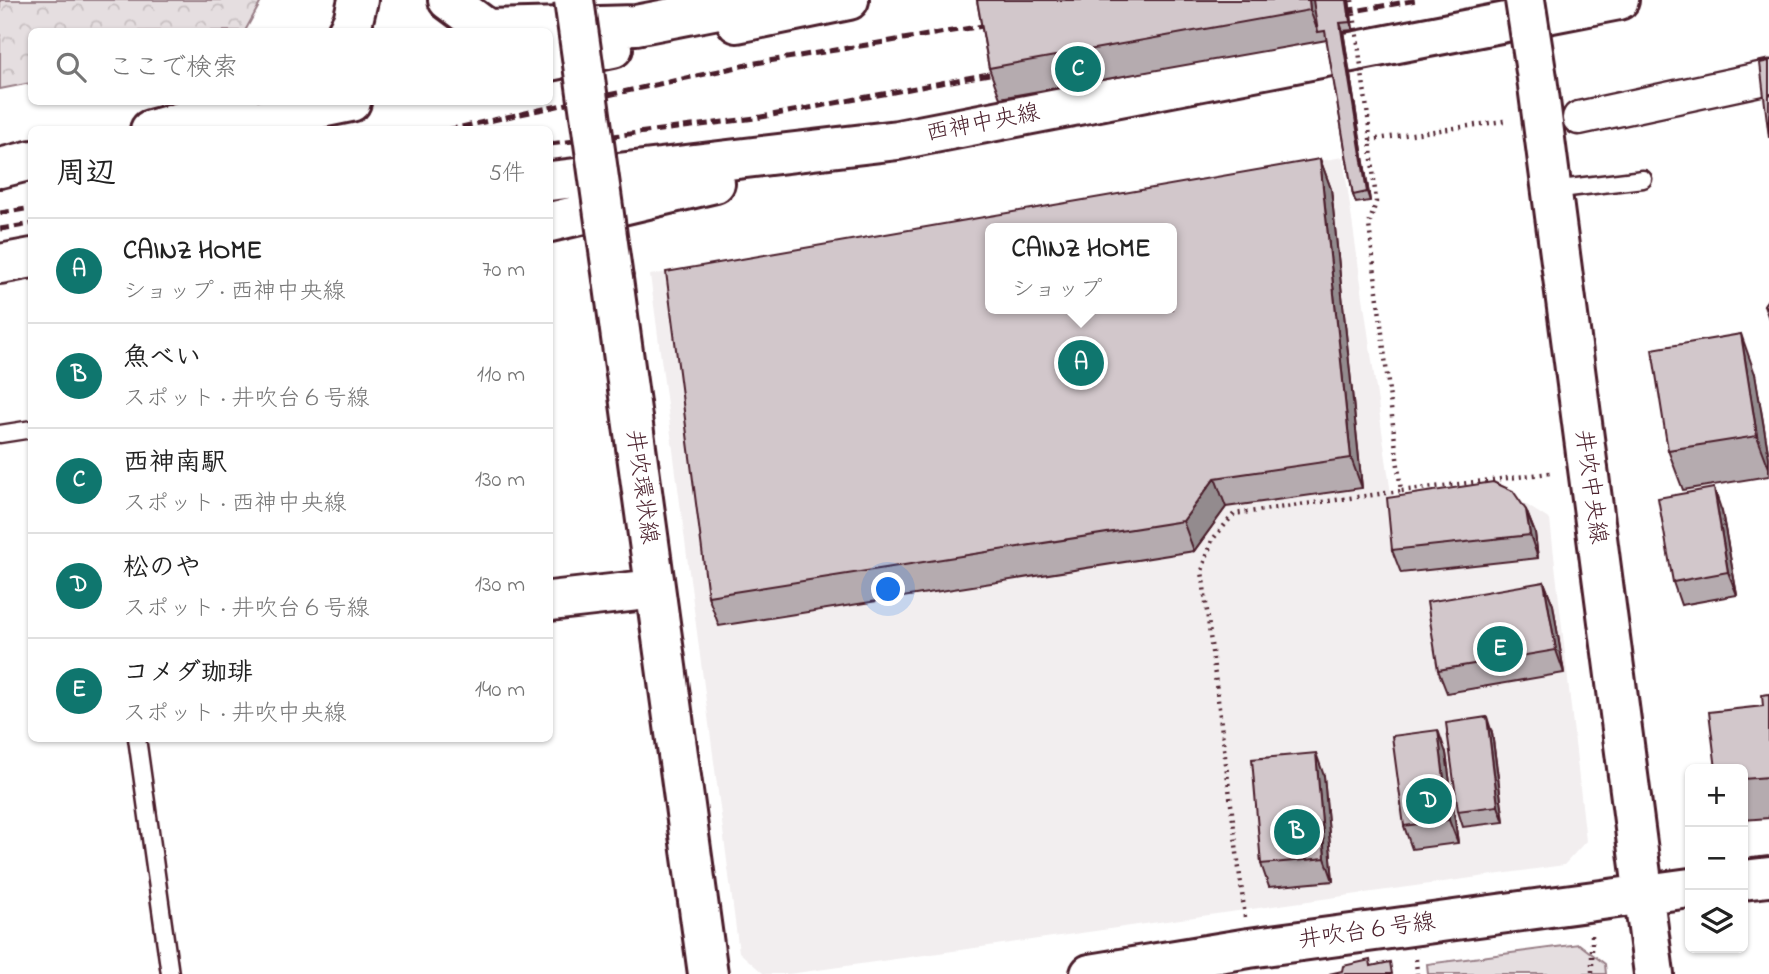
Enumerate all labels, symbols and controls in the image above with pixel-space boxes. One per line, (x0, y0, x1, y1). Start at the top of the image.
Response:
search box (28, 28, 553, 105)
pin: C (1055, 43, 1101, 95)
icon: search (52, 48, 90, 86)
text: ここで検索 (108, 50, 238, 88)
street label: 西神中央線 (923, 97, 1043, 151)
text: 周辺 (56, 153, 116, 197)
text: 5件 (489, 158, 525, 191)
popup (985, 223, 1177, 314)
text: CAINZ HOME (1012, 231, 1150, 269)
text: CAINZ HOME (123, 233, 262, 271)
text: A (72, 254, 86, 287)
text: 70 m (482, 254, 525, 287)
text: ショップ (1012, 274, 1103, 307)
text: ショップ · 西神中央線 (123, 276, 345, 309)
pin: A (1058, 337, 1104, 389)
text: 魚べい (123, 340, 201, 378)
text: B (71, 359, 87, 392)
text: 110 m (477, 359, 525, 392)
text: スポット · 井吹台６号線 (123, 383, 369, 416)
street label: 井吹環状線 (617, 428, 665, 546)
street label: 井吹中央線 (1566, 428, 1614, 546)
text: 西神南駅 (123, 445, 227, 483)
text: C (73, 464, 85, 497)
text: 130 m (475, 464, 525, 497)
text: スポット · 西神中央線 (123, 488, 346, 521)
text: 松のや (123, 550, 201, 588)
text: D (71, 569, 87, 602)
text: 130 m (475, 569, 525, 602)
your location (871, 572, 905, 606)
text: スポット · 井吹台６号線 (123, 593, 369, 626)
pin: E (1477, 623, 1523, 675)
text: コメダ珈琲 (123, 655, 253, 693)
text: E (72, 674, 86, 707)
text: 140 m (475, 674, 525, 707)
text: スポット · 井吹中央線 (123, 698, 346, 731)
map controls (1685, 764, 1748, 953)
button: + (1685, 764, 1748, 827)
pin: D (1406, 775, 1452, 827)
pin: B (1274, 806, 1320, 858)
button: − (1685, 827, 1748, 890)
button: layers (1685, 890, 1748, 953)
street label: 井吹台６号線 (1296, 906, 1438, 958)

